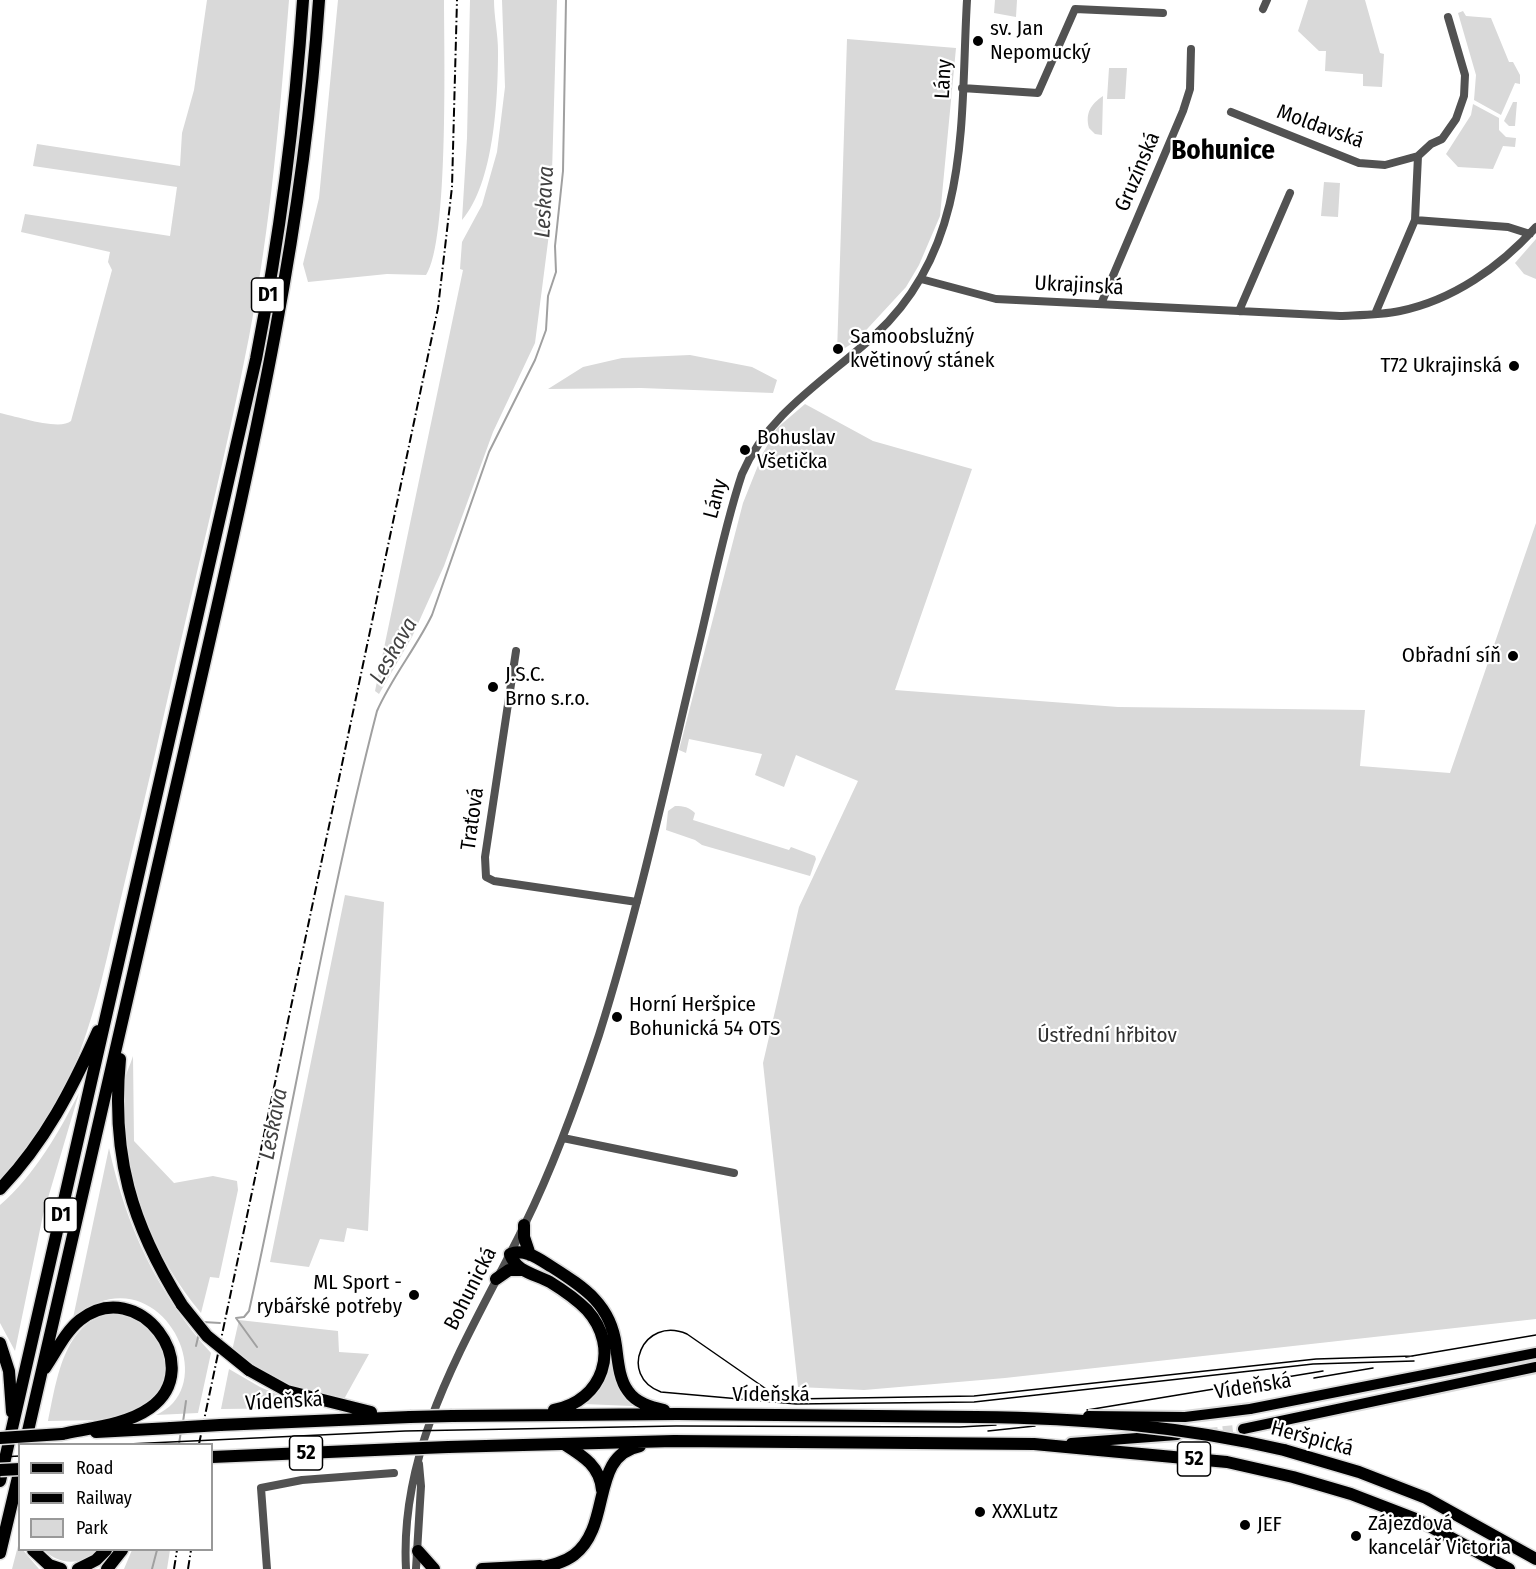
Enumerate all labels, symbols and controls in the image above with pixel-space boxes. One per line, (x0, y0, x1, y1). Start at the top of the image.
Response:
place label: sv. Jan Nepomucký (990, 16, 1091, 66)
marker: sv. Jan Nepomucký (971, 34, 985, 48)
street label: Lány (930, 59, 958, 99)
street label: Moldavská (1273, 100, 1367, 154)
street label: Gruzínská (1110, 129, 1166, 215)
district label: Bohunice (1171, 135, 1275, 167)
water label: Leskava (530, 165, 560, 239)
street label: Ukrajinská (1034, 271, 1124, 301)
road number: D1 (252, 278, 284, 312)
place label: Samoobslužný květinový stánek (850, 324, 994, 374)
marker: Samoobslužný květinový stánek (831, 342, 845, 356)
place label: T72 Ukrajinská (1381, 353, 1502, 379)
marker: T72 Ukrajinská (1507, 359, 1521, 373)
place label: Bohuslav Všetička (757, 425, 835, 475)
marker: Bohuslav Všetička (738, 443, 752, 457)
street label: Lány (699, 477, 733, 521)
water label: Leskava (365, 613, 423, 689)
place label: Obřadní síň (1402, 643, 1501, 669)
marker: Obřadní síň (1506, 649, 1520, 663)
place label: J.S.C. Brno s.r.o. (505, 662, 589, 712)
marker: J.S.C. Brno s.r.o. (486, 680, 500, 694)
street label: Traťová (456, 786, 490, 852)
place label: Horní Heršpice Bohunická 54 OTS (629, 992, 781, 1042)
marker: Horní Heršpice Bohunická 54 OTS (610, 1010, 624, 1024)
park label: Ústřední hřbitov (1037, 1023, 1177, 1049)
water label: Leskava (254, 1086, 294, 1162)
road number: D1 (44, 1198, 78, 1232)
street label: Bohunická (439, 1243, 503, 1335)
place label: ML Sport - rybářské potřeby (256, 1270, 402, 1320)
marker: ML Sport - rybářské potřeby (407, 1288, 421, 1302)
street label: Vídeňská (1213, 1368, 1293, 1406)
street label: Vídeňská (732, 1382, 810, 1408)
street label: Vídeňská (245, 1387, 323, 1417)
street label: Heršpická (1268, 1416, 1356, 1462)
road number: 52 (290, 1436, 322, 1470)
road number: 52 (1178, 1442, 1210, 1476)
legend (18, 1443, 213, 1551)
text: Road (76, 1457, 113, 1479)
text: Railway (76, 1487, 132, 1509)
place label: XXXLutz (992, 1499, 1058, 1525)
marker: XXXLutz (973, 1505, 987, 1519)
place label: Zájezdová kancelář Victoria (1368, 1511, 1511, 1561)
place label: JEF (1257, 1512, 1282, 1538)
text: Park (76, 1517, 108, 1539)
marker: JEF (1238, 1518, 1252, 1532)
marker: Zájezdová kancelář Victoria (1349, 1529, 1363, 1543)

